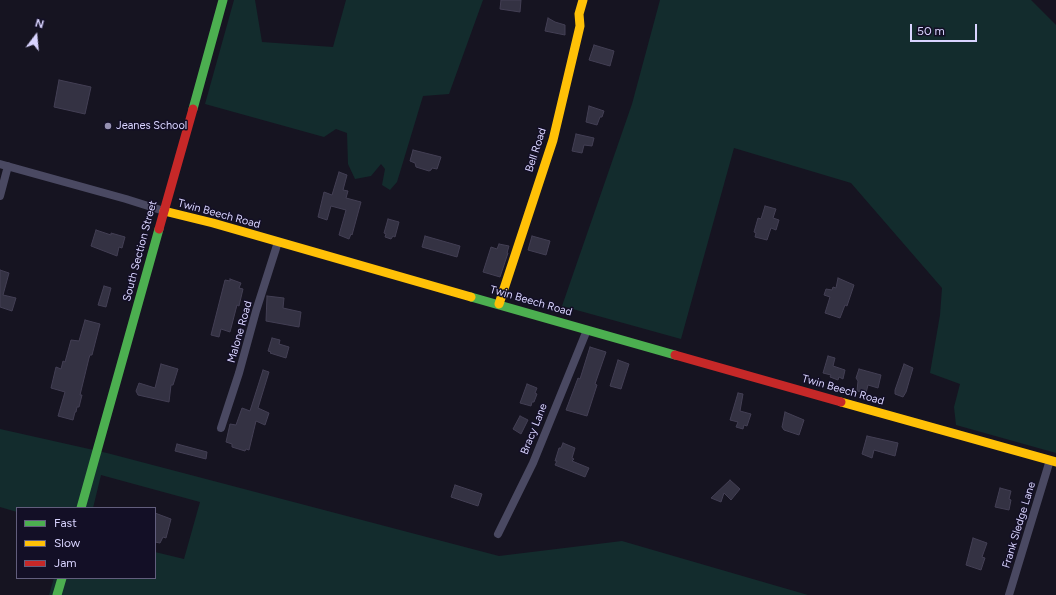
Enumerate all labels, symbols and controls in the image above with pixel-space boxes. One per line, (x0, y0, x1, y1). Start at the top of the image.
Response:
north arrow (16, 16, 56, 56)
scale bar (912, 16, 979, 42)
text: N (34, 17, 45, 31)
text: 50 m (917, 24, 945, 38)
place label: Jeanes School (116, 119, 187, 133)
marker: Jeanes School (103, 121, 113, 131)
street label: Bell Road (523, 126, 549, 174)
street label: Twin Beech Road (176, 197, 262, 231)
street label: South Section Street (120, 199, 160, 303)
street label: Twin Beech Road (488, 283, 574, 319)
street label: Malone Road (225, 299, 255, 365)
street label: Twin Beech Road (800, 372, 886, 408)
street label: Bracy Lane (518, 402, 550, 456)
street label: Frank Sledge Lane (1000, 480, 1038, 570)
legend (16, 507, 156, 579)
text: Fast (54, 516, 77, 530)
text: Slow (54, 536, 80, 550)
text: Jam (54, 556, 77, 570)

